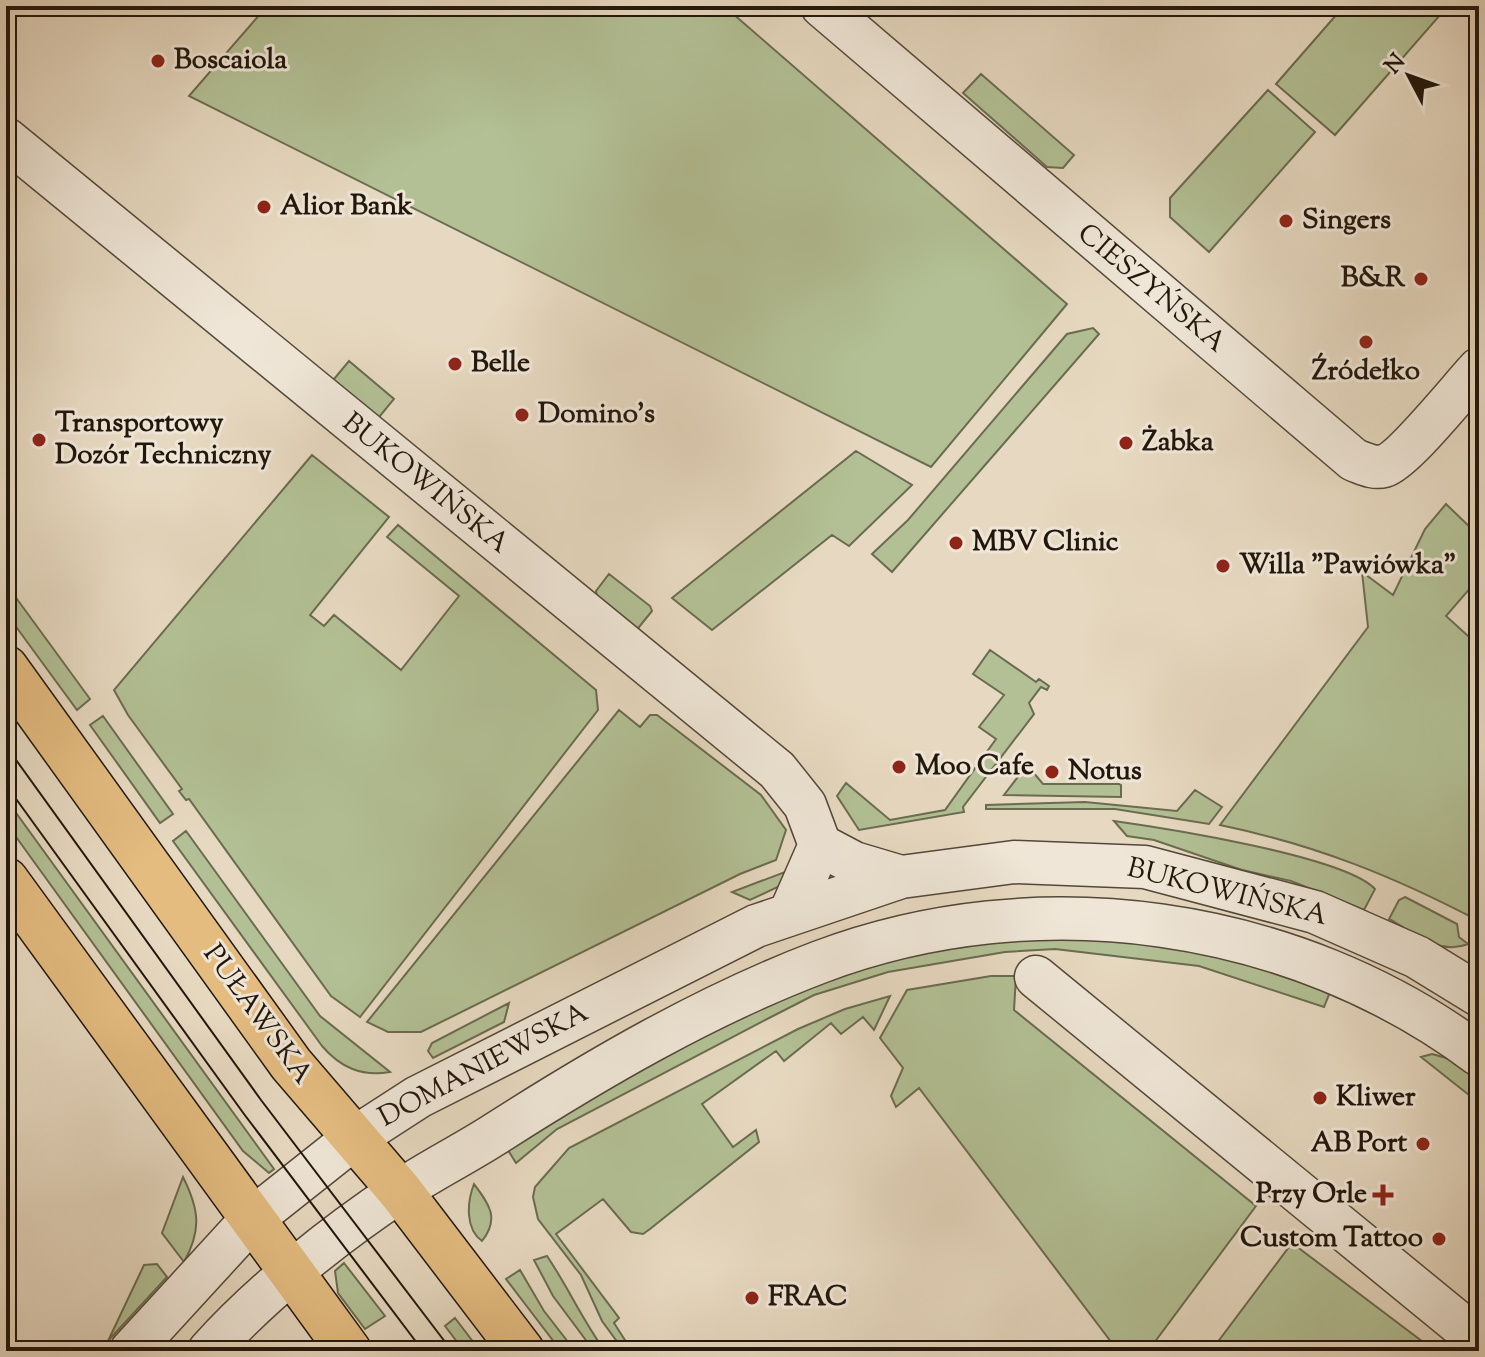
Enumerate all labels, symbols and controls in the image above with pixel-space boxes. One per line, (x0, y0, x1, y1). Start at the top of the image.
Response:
north arrow (1369, 36, 1449, 116)
place label: Boscaiola (174, 41, 287, 81)
text: N (1378, 47, 1414, 82)
marker: Boscaiola (149, 52, 167, 70)
place label: Alior Bank (280, 187, 413, 227)
marker: Alior Bank (255, 198, 273, 216)
place label: Singers (1302, 201, 1391, 241)
marker: Singers (1277, 212, 1295, 230)
street label: CIESZYŃSKA (1068, 215, 1234, 363)
place label: B&R (1341, 259, 1406, 299)
marker: B&R (1412, 270, 1430, 288)
marker: Źródełko (1357, 333, 1375, 351)
place label: Belle (471, 344, 530, 384)
place label: Źródełko (1312, 352, 1420, 392)
marker: Belle (446, 355, 464, 373)
place label: Domino's (538, 395, 655, 435)
place label: Transportowy Dozór Techniczny (55, 404, 271, 476)
street label: BUKOWIŃSKA (333, 404, 517, 564)
marker: Domino's (513, 406, 531, 424)
place label: Żabka (1142, 423, 1214, 463)
marker: Transportowy Dozór Techniczny (30, 431, 48, 449)
marker: Żabka (1117, 434, 1135, 452)
place label: MBV Clinic (972, 523, 1119, 563)
marker: MBV Clinic (947, 534, 965, 552)
place label: Willa "Pawiówka" (1239, 546, 1456, 586)
marker: Willa "Pawiówka" (1214, 557, 1232, 575)
place label: Moo Cafe (915, 747, 1034, 787)
place label: Notus (1068, 752, 1142, 792)
marker: Moo Cafe (890, 758, 908, 776)
marker: Notus (1043, 763, 1061, 781)
street label: BUKOWIŃSKA (1123, 849, 1332, 937)
street label: PUŁAWSKA (192, 937, 322, 1093)
street label: DOMANIEWSKA (372, 994, 596, 1138)
place label: Kliwer (1336, 1078, 1416, 1118)
marker: Kliwer (1311, 1089, 1329, 1107)
place label: AB Port (1311, 1124, 1407, 1164)
marker: AB Port (1414, 1135, 1432, 1153)
place label: Przy Orle (1256, 1175, 1367, 1215)
marker: Przy Orle (1374, 1186, 1392, 1204)
place label: Custom Tattoo (1240, 1219, 1423, 1259)
marker: Custom Tattoo (1430, 1230, 1448, 1248)
place label: FRAC (768, 1278, 848, 1318)
marker: FRAC (743, 1289, 761, 1307)

